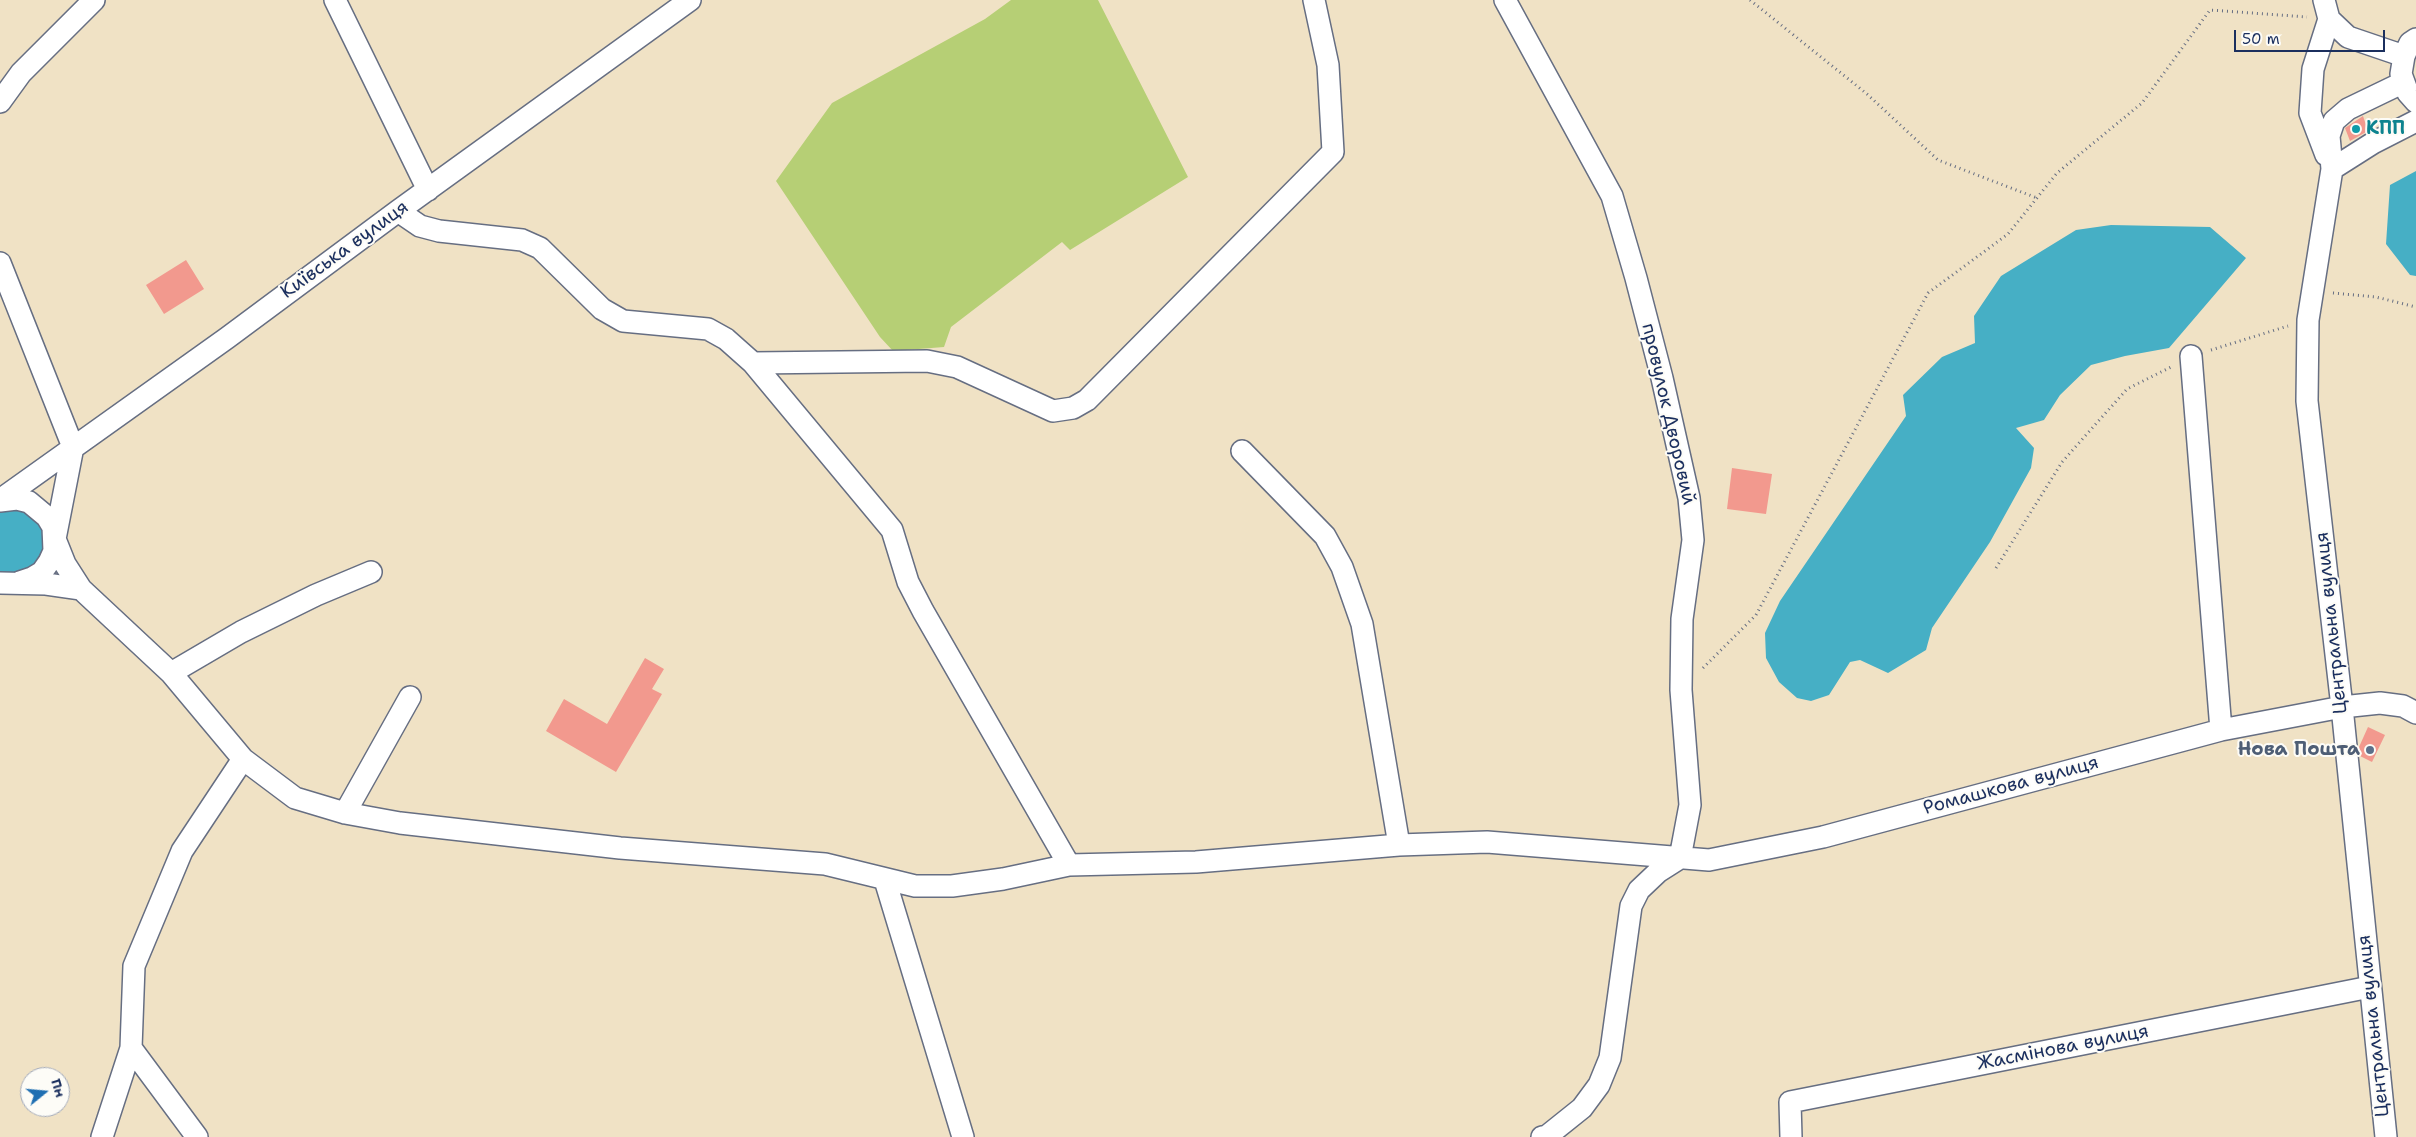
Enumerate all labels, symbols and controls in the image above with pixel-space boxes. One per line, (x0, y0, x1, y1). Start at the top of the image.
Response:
scale bar (2236, 20, 2387, 52)
text: 50 m (2242, 29, 2280, 49)
place label: КПП (2366, 118, 2405, 140)
marker: КПП (2350, 123, 2362, 135)
street label: Київська вулиця (277, 196, 413, 304)
street label: провулок Дворовий (1636, 321, 1700, 507)
street label: Центральна вулиця (2311, 531, 2353, 715)
place label: Нова Пошта (2238, 739, 2360, 761)
marker: Нова Пошта (2364, 744, 2376, 756)
street label: Ромашкова вулиця (1921, 752, 2101, 820)
street label: Центральна вулиця (2353, 934, 2395, 1118)
street label: Жасмінова вулиця (1975, 1020, 2151, 1076)
north arrow (20, 1067, 70, 1117)
text: Пн (47, 1076, 70, 1099)

